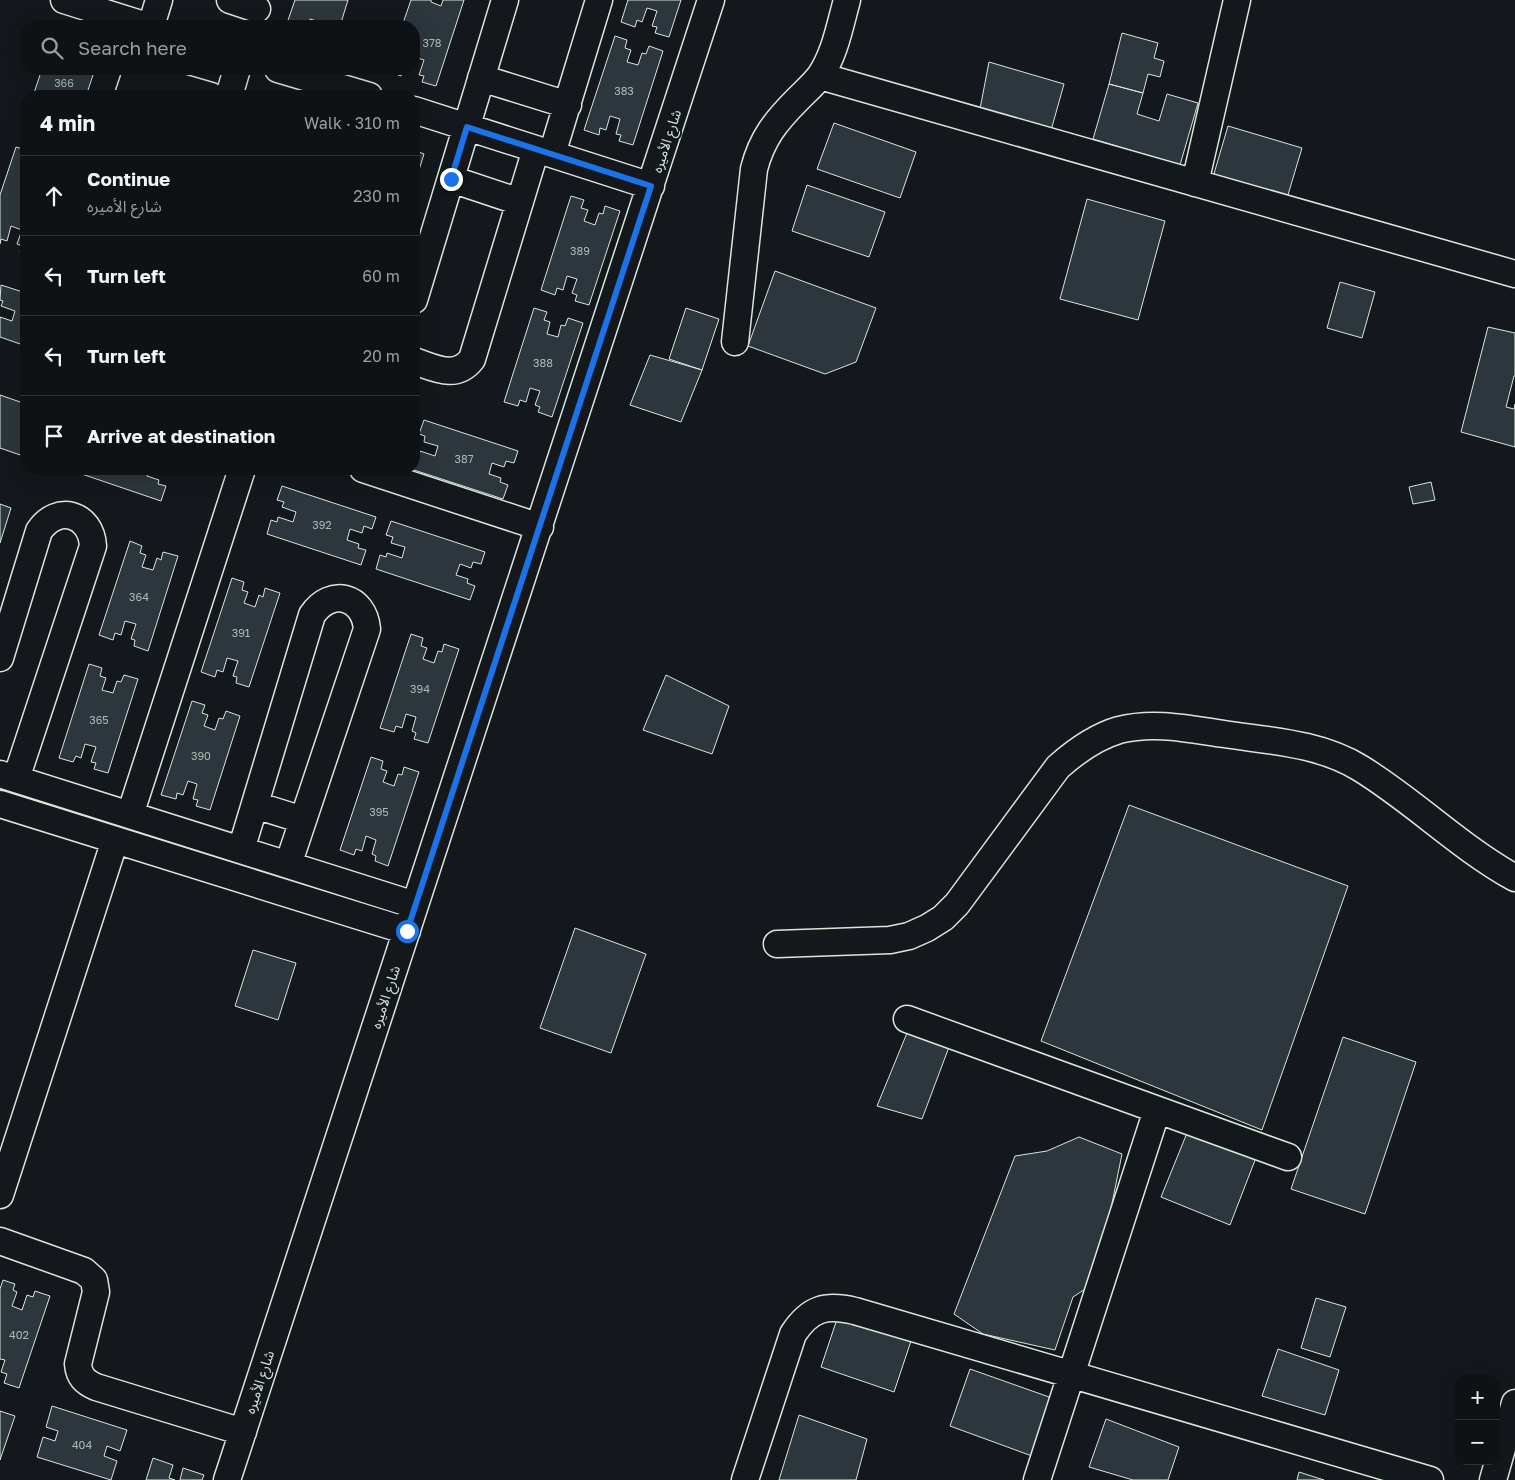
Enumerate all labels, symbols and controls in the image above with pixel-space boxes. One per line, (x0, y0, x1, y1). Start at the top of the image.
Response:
search box (20, 20, 420, 75)
icon: search (38, 34, 66, 62)
text: Search here (78, 36, 187, 59)
house number: 378 (423, 36, 442, 49)
house number: 366 (54, 76, 74, 89)
house number: 383 (614, 84, 634, 97)
street label: شارع الأميره (648, 107, 687, 176)
text: 4 min (40, 110, 95, 136)
text: Walk · 310 m (304, 113, 400, 133)
text: Continue (87, 167, 170, 190)
route end (440, 168, 463, 191)
icon: ahead (40, 182, 68, 210)
text: 230 m (353, 186, 400, 206)
text: شارع الأميره (87, 196, 162, 216)
house number: 389 (570, 244, 590, 257)
icon: left (40, 262, 68, 290)
text: Turn left (87, 264, 166, 287)
text: 60 m (362, 266, 400, 286)
icon: left (40, 342, 68, 370)
text: Turn left (87, 344, 166, 367)
text: 20 m (363, 346, 400, 366)
house number: 388 (533, 356, 553, 369)
icon: arrive (40, 422, 68, 450)
text: Arrive at destination (87, 424, 275, 447)
house number: 387 (455, 452, 474, 465)
house number: 392 (312, 518, 332, 531)
house number: 364 (129, 590, 149, 603)
house number: 391 (232, 626, 250, 639)
house number: 394 (410, 682, 430, 695)
house number: 365 (89, 713, 109, 726)
house number: 390 (191, 749, 211, 762)
house number: 395 (369, 805, 389, 818)
route start (396, 920, 419, 943)
street label: شارع الأميره (367, 963, 406, 1032)
house number: 402 (9, 1328, 29, 1341)
street label: شارع الأميره (241, 1348, 280, 1417)
map controls (1455, 1375, 1500, 1465)
button: + (1455, 1375, 1500, 1420)
button: − (1455, 1420, 1500, 1465)
house number: 404 (72, 1438, 92, 1451)

